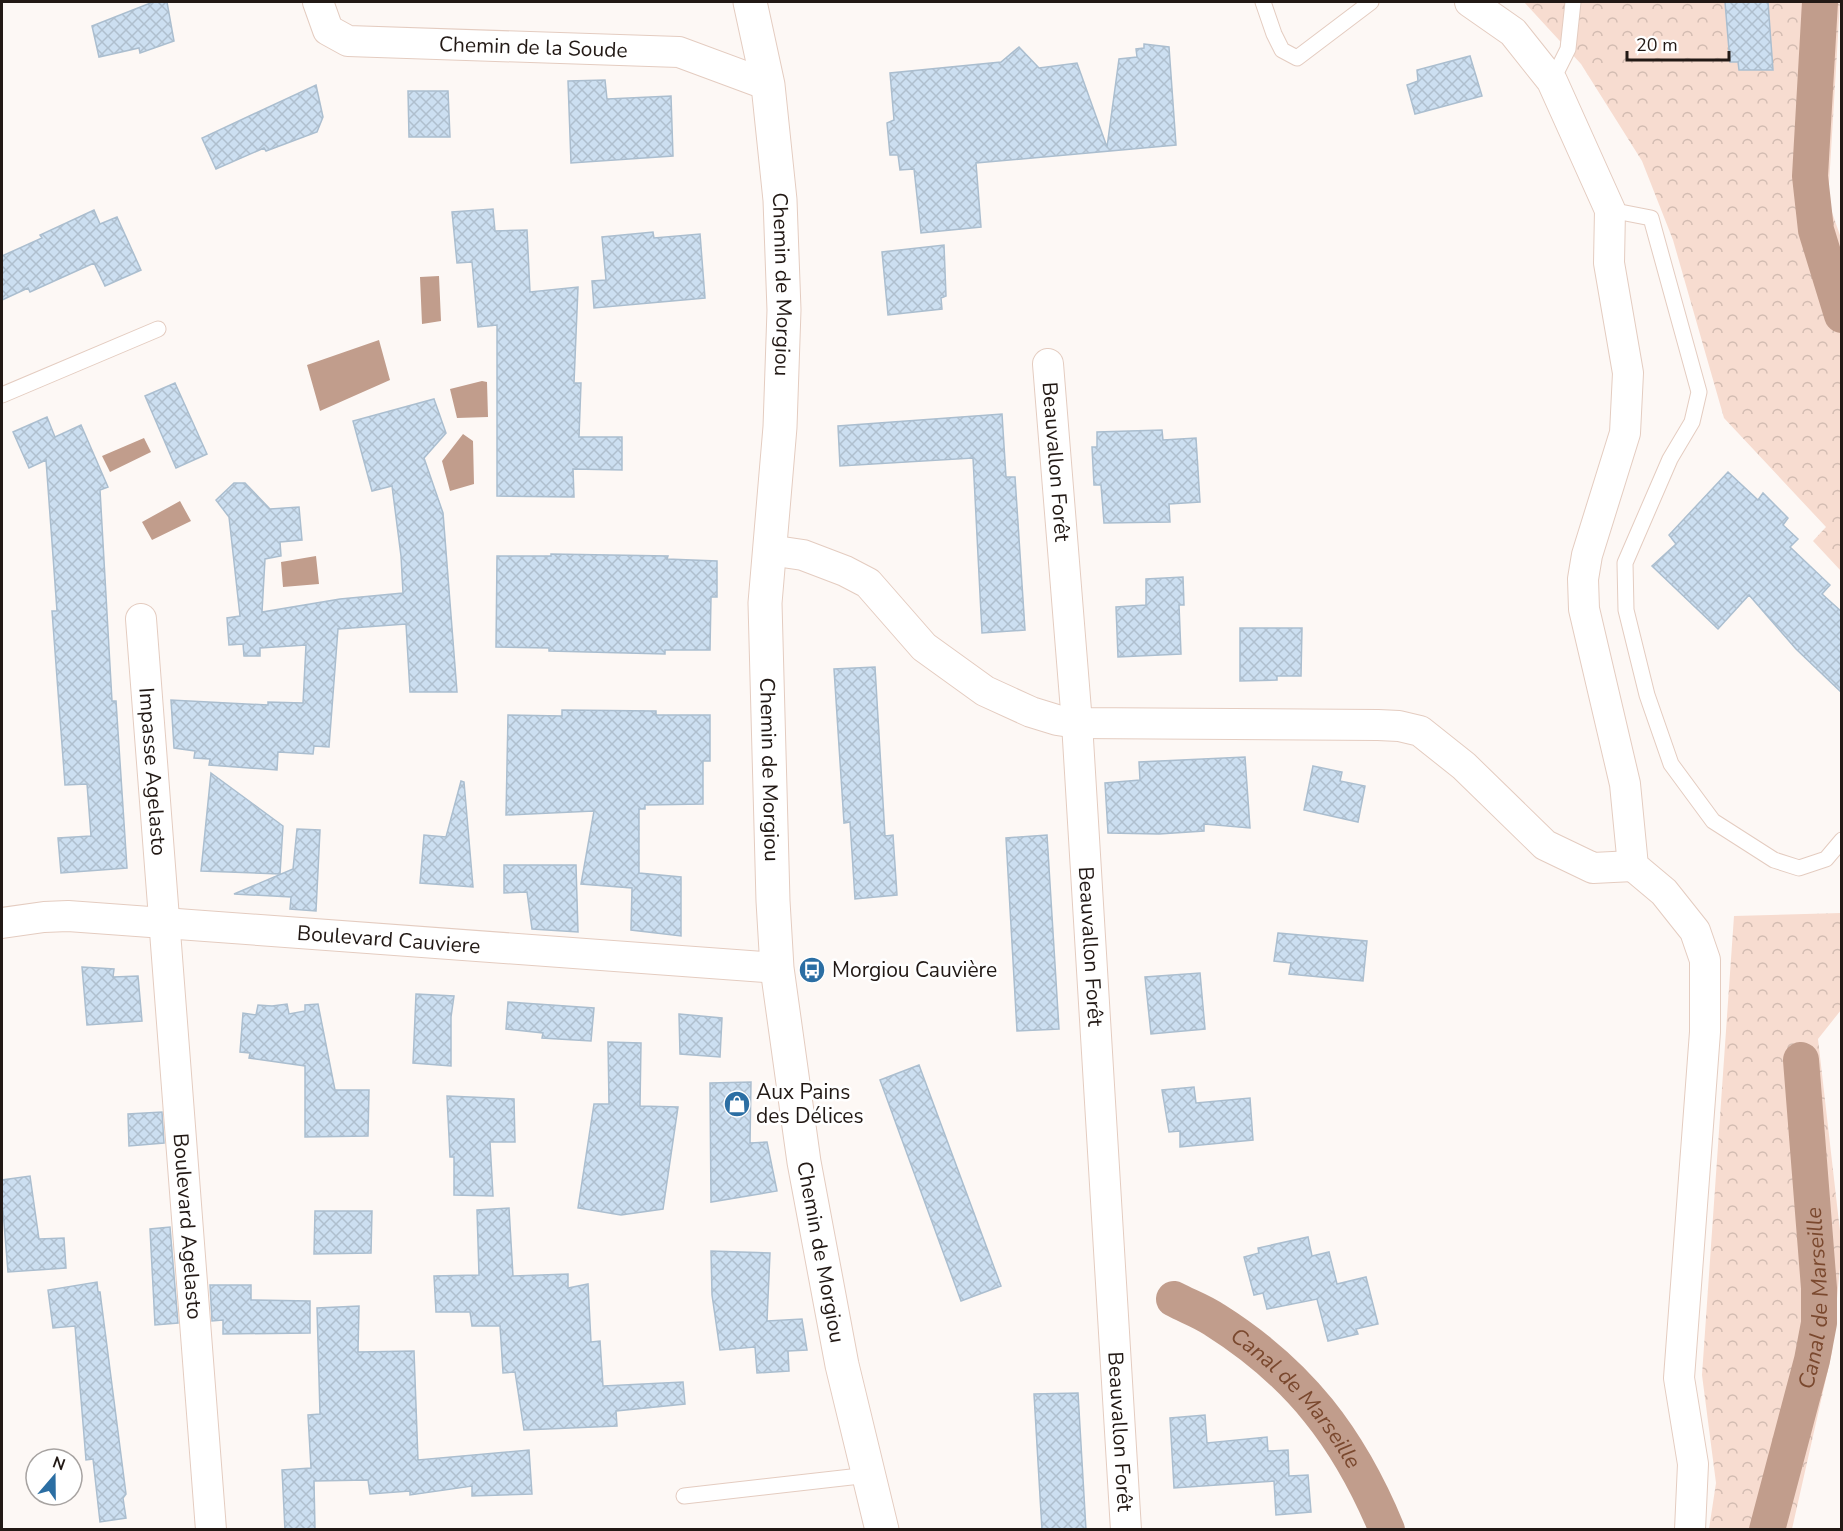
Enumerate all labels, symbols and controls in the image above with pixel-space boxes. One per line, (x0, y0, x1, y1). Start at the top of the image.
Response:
scale bar (1627, 24, 1729, 62)
street label: Chemin de la Soude (438, 30, 628, 64)
text: 20 m (1636, 33, 1678, 57)
street label: Chemin de Morgiou (765, 191, 798, 377)
street label: Beauvallon Forêt (1035, 381, 1076, 543)
street label: Chemin de Morgiou (753, 677, 786, 862)
street label: Impasse Agelasto (132, 686, 173, 857)
street label: Beauvallon Forêt (1072, 866, 1109, 1028)
street label: Boulevard Cauviere (296, 919, 481, 960)
bus stop icon: Morgiou Cauvière (797, 955, 827, 985)
place label: Morgiou Cauvière (832, 956, 997, 984)
place label: Aux Pains des Délices (756, 1078, 864, 1130)
shop icon: Aux Pains des Délices (722, 1089, 752, 1119)
street label: Boulevard Agelasto (167, 1132, 209, 1320)
street label: Chemin de Morgiou (790, 1159, 852, 1345)
water label: Canal de Marseille (1791, 1206, 1836, 1392)
water label: Canal de Marseille (1224, 1321, 1368, 1475)
street label: Beauvallon Forêt (1101, 1351, 1139, 1513)
north arrow (24, 1447, 84, 1507)
text: N (49, 1451, 68, 1476)

